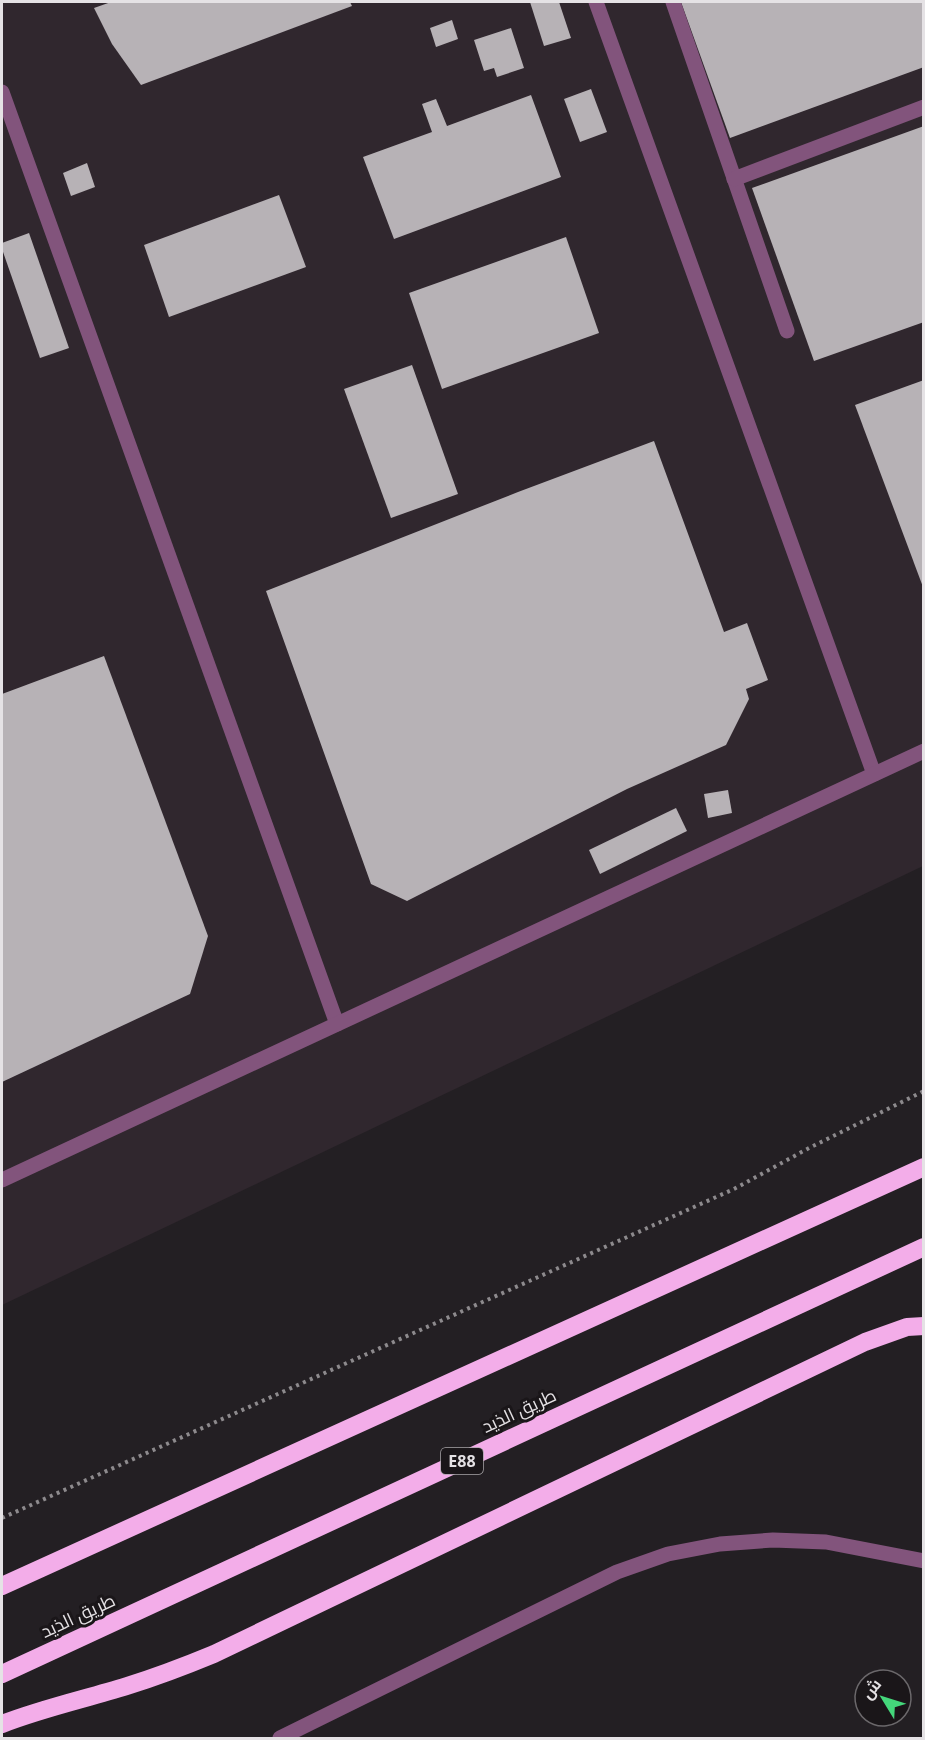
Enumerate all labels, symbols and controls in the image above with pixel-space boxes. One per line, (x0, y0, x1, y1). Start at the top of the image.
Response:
street label: طريق الذيد (477, 1382, 560, 1439)
road number: E88 (441, 1448, 483, 1474)
street label: طريق الذيد (36, 1587, 119, 1644)
north arrow (853, 1668, 913, 1728)
text: ش (856, 1674, 886, 1704)

